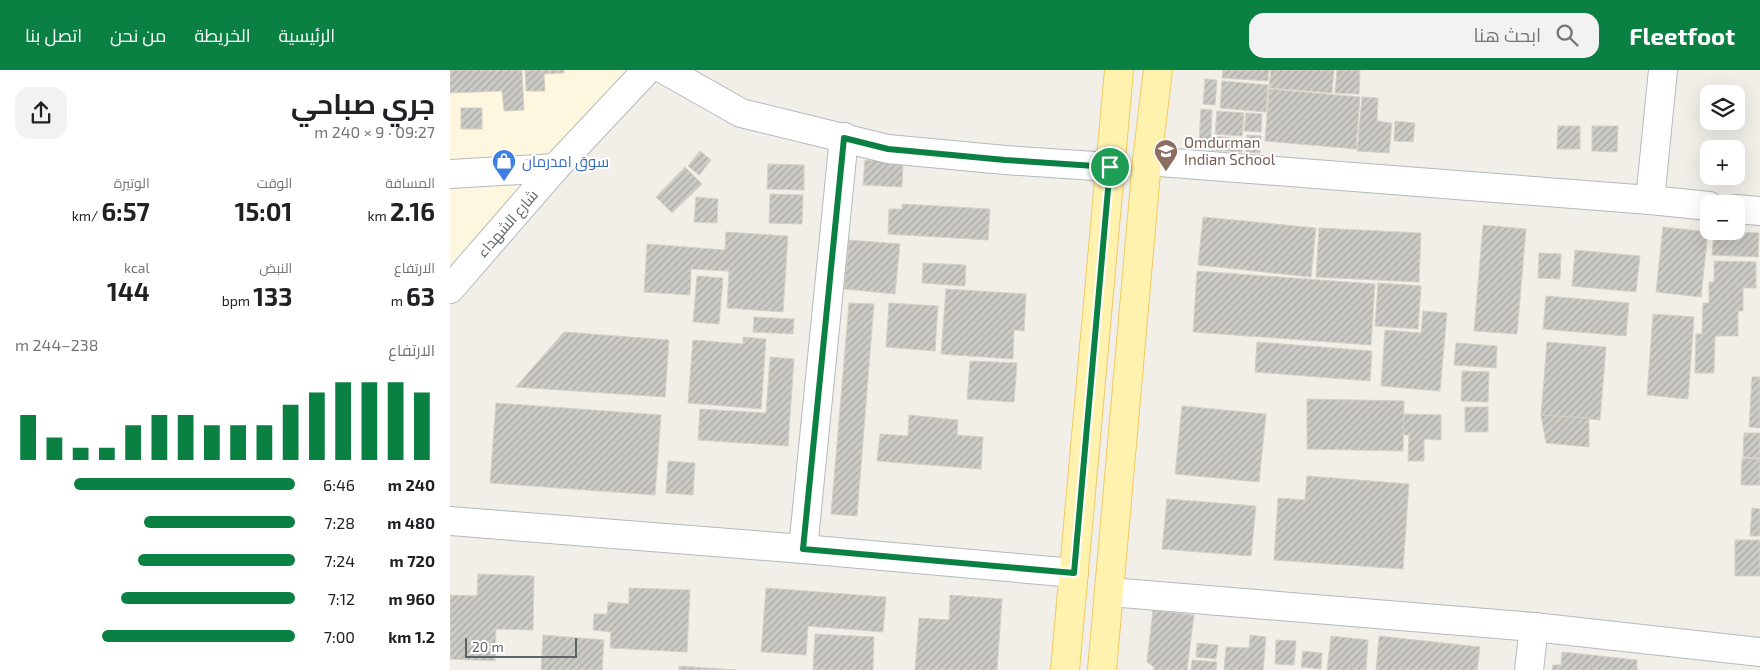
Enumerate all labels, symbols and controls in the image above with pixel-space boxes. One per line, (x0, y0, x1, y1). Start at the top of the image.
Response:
search box (1249, 13, 1599, 58)
icon: search (1553, 21, 1581, 49)
text: Fleetfoot (1629, 21, 1735, 50)
text: ابحث هنا (1473, 23, 1541, 46)
text: اتصل بنا (25, 24, 82, 46)
text: من نحن (110, 24, 166, 46)
text: الخريطة (194, 24, 251, 46)
text: الرئيسية (279, 24, 335, 46)
map controls (1700, 85, 1745, 240)
button: layers (1700, 85, 1745, 130)
text: جري صباحي (291, 86, 435, 120)
button: share (15, 87, 67, 139)
text: 09:27 · 9 × 240 m (314, 122, 435, 141)
place label: Omdurman Indian School (1184, 133, 1276, 168)
school or university icon: Omdurman Indian School (1153, 138, 1179, 172)
button: + (1700, 140, 1745, 185)
pin (1089, 146, 1131, 188)
shop icon: سوق امدرمان (491, 148, 517, 182)
place label: سوق امدرمان (522, 152, 609, 172)
icon: arrive (1096, 153, 1124, 181)
text: الوتيرة (114, 174, 150, 191)
text: الوقت (257, 174, 292, 191)
text: المسافة (385, 174, 435, 191)
street label: شارع الشهداء (473, 186, 543, 262)
button: − (1700, 195, 1745, 240)
text: 6:57 (101, 196, 150, 226)
text: 15:01 (235, 196, 292, 226)
text: 2.16 (390, 196, 435, 226)
text: /km (72, 207, 101, 224)
text: km (367, 207, 390, 224)
text: kcal (124, 259, 150, 276)
text: النبض (259, 259, 292, 276)
text: الارتفاع (394, 259, 435, 276)
text: 144 (107, 276, 150, 306)
text: 133 (253, 281, 292, 311)
text: 63 (406, 281, 435, 311)
text: bpm (222, 292, 253, 309)
text: m (391, 292, 406, 309)
text: 238–244 m (15, 335, 98, 354)
text: الارتفاع (388, 340, 435, 359)
text: 6:46 (323, 475, 355, 494)
text: 240 m (388, 475, 435, 494)
text: 7:28 (324, 513, 355, 532)
text: 480 m (387, 513, 435, 532)
text: 7:24 (324, 551, 355, 570)
text: 720 m (390, 551, 435, 570)
text: 7:12 (328, 589, 355, 608)
text: 960 m (388, 589, 435, 608)
text: 7:00 (324, 627, 355, 646)
text: 1.2 km (388, 627, 435, 646)
scale bar (465, 635, 578, 658)
text: 20 m (472, 638, 504, 655)

